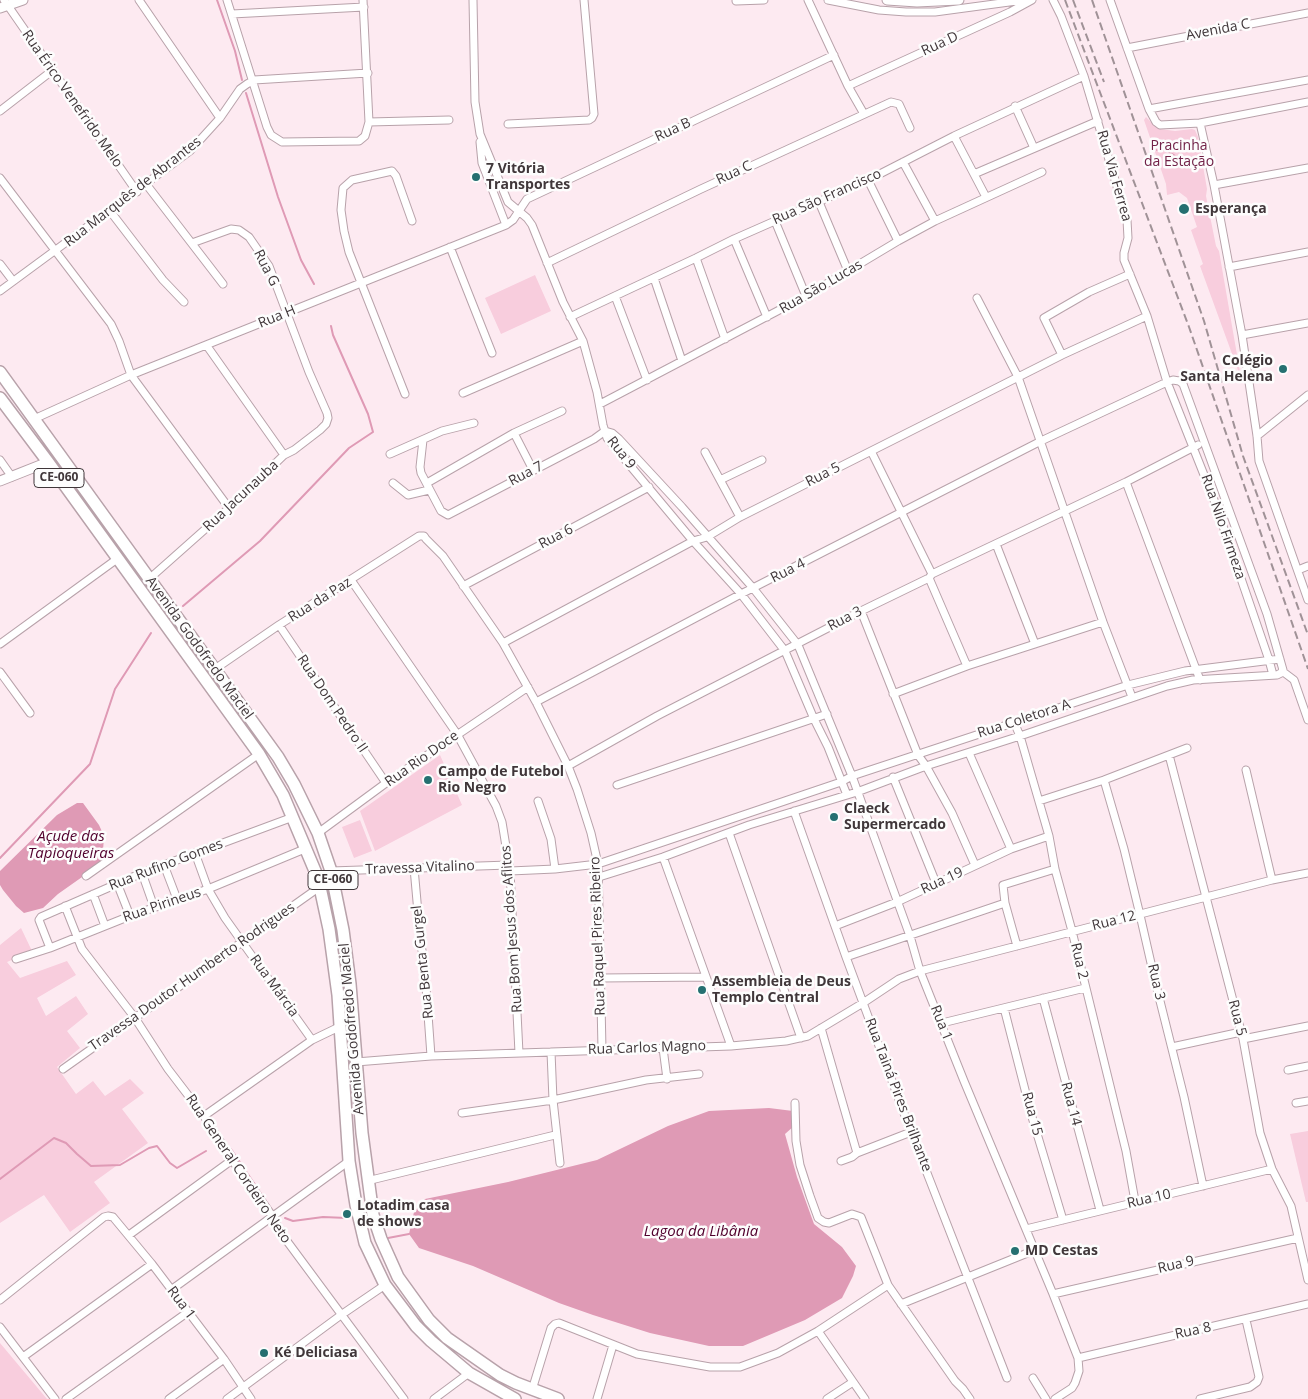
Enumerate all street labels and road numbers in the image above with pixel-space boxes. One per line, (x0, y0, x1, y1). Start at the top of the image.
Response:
street label: Avenida C (1185, 16, 1251, 44)
street label: Rua Érico Venefrido Melo (18, 27, 126, 171)
street label: Rua D (919, 28, 961, 60)
street label: Rua B (652, 114, 694, 146)
street label: Rua Via Ferrea (1093, 128, 1135, 224)
street label: Rua Marquês de Abrantes (61, 133, 205, 251)
street label: Rua C (713, 157, 755, 189)
street label: Rua São Francisco (770, 165, 884, 229)
street label: Rua G (250, 247, 282, 289)
street label: Rua São Lucas (776, 256, 866, 318)
street label: Rua H (256, 302, 298, 332)
street label: Rua 9 (603, 433, 639, 473)
street label: Rua Jacunauba (200, 457, 282, 535)
street label: Rua 7 (506, 458, 546, 490)
street label: Rua 5 (803, 459, 843, 491)
road number: CE-060 (34, 468, 84, 488)
street label: Rua Nilo Firmeza (1197, 472, 1249, 582)
street label: Rua 6 (536, 521, 576, 553)
street label: Rua 4 (768, 555, 808, 587)
street label: Avenida Godofredo Maciel (142, 573, 256, 723)
street label: Rua da Paz (285, 574, 355, 626)
street label: Rua 3 (825, 603, 865, 635)
street label: Rua Dom Pedro II (293, 652, 371, 756)
street label: Rua Coletora A (975, 696, 1073, 742)
street label: Rua Rio Doce (382, 727, 462, 791)
street label: Rua Rufino Gomes (107, 836, 225, 894)
street label: Rua Bom Jesus dos Aflitos (498, 845, 526, 1013)
street label: Rua Raquel Pires Ribeiro (587, 856, 609, 1016)
street label: Travessa Vitalino (365, 858, 475, 878)
street label: Rua 19 (918, 864, 966, 898)
road number: CE-060 (308, 870, 358, 890)
street label: Rua Pirineus (121, 884, 203, 926)
street label: Travessa Doutor Humberto Rodrigues (86, 899, 298, 1055)
street label: Rua Benta Gurgel (409, 904, 437, 1020)
street label: Rua 12 (1090, 907, 1138, 935)
street label: Rua 2 (1067, 941, 1091, 981)
street label: Avenida Godofredo Maciel (336, 942, 368, 1116)
street label: Rua Márcia (246, 952, 302, 1020)
street label: Rua 3 (1144, 962, 1168, 1002)
street label: Rua 5 (1224, 998, 1250, 1038)
street label: Rua 1 (926, 1003, 956, 1043)
street label: Rua Tainá Pires Brilhante (861, 1016, 935, 1174)
street label: Rua Carlos Magno (588, 1038, 706, 1058)
street label: Rua 14 (1057, 1080, 1085, 1128)
street label: Rua 15 (1018, 1090, 1046, 1138)
street label: Rua General Cordeiro Neto (182, 1091, 294, 1247)
street label: Rua 10 (1125, 1186, 1173, 1212)
street label: Rua 9 (1156, 1253, 1196, 1277)
street label: Rua 1 (163, 1283, 199, 1323)
street label: Rua 8 (1173, 1319, 1213, 1343)

